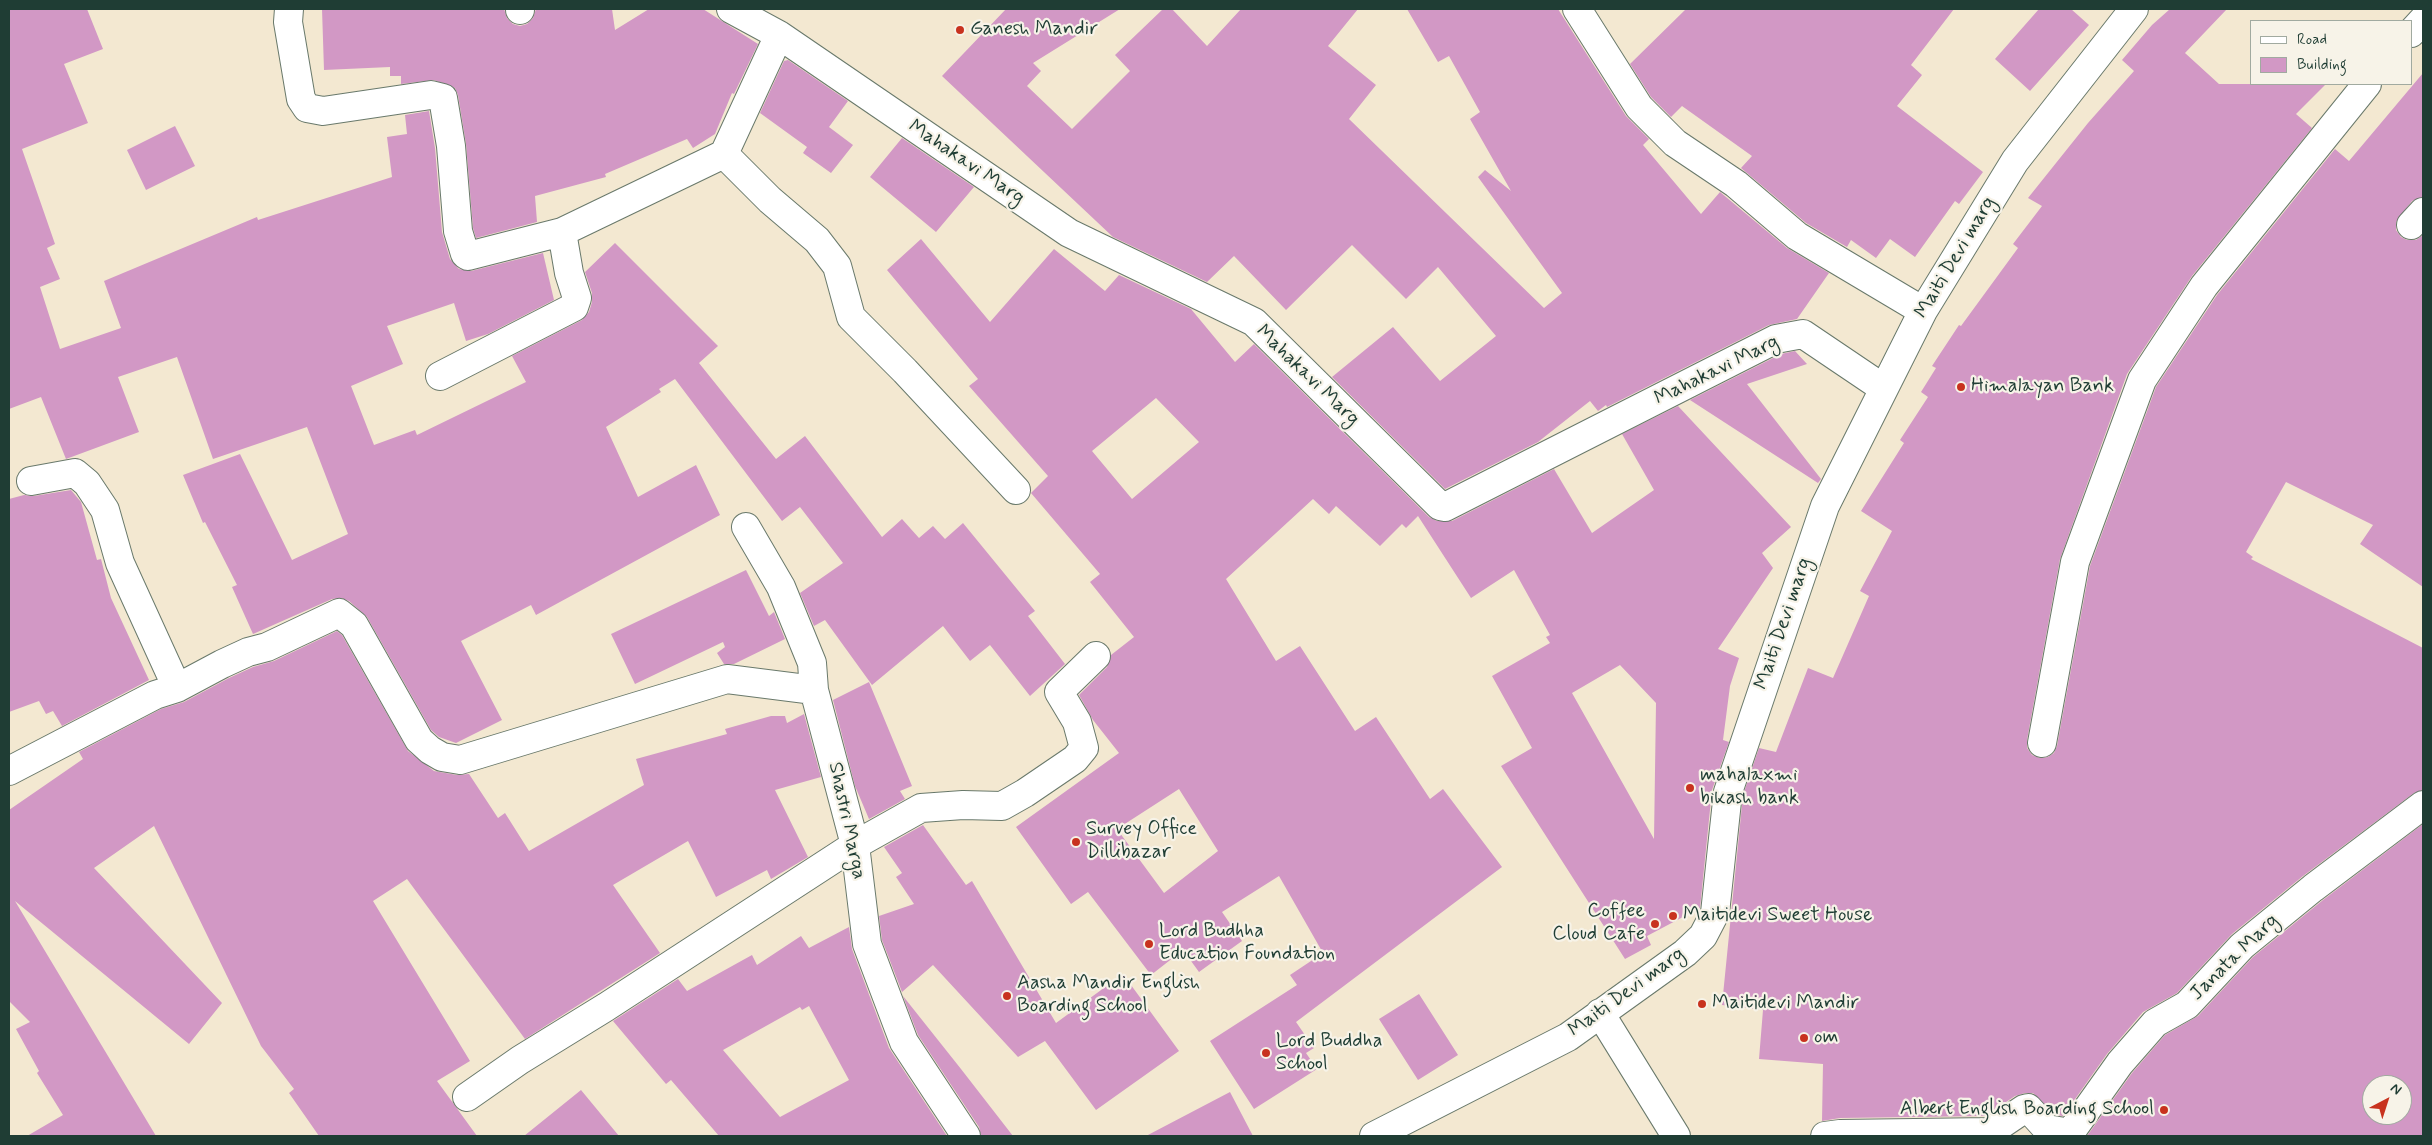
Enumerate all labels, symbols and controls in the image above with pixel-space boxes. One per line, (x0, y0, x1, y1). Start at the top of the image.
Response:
place label: Ganesh Mandir (970, 18, 1098, 42)
legend (2250, 20, 2412, 85)
marker: Ganesh Mandir (954, 24, 966, 36)
text: Road (2297, 30, 2327, 50)
text: Building (2297, 55, 2347, 75)
street label: Mahakavi Marg (903, 115, 1029, 211)
street label: Maiti Devi marg (1910, 193, 2002, 323)
street label: Mahakavi Marg (1250, 320, 1364, 432)
street label: Mahakavi Marg (1651, 331, 1783, 411)
place label: Himalayan Bank (1971, 375, 2114, 399)
marker: Himalayan Bank (1955, 381, 1967, 393)
street label: Maiti Devi marg (1750, 555, 1818, 693)
street label: Shastri Marga (822, 760, 870, 882)
place label: mahalaxmi bikash bank (1700, 764, 1799, 811)
marker: mahalaxmi bikash bank (1684, 782, 1696, 794)
place label: Survey Office Dillibazar (1086, 818, 1197, 865)
marker: Survey Office Dillibazar (1070, 836, 1082, 848)
place label: Coffee Cloud Cafe (1552, 900, 1645, 947)
place label: Maitidevi Sweet House (1683, 904, 1872, 928)
marker: Maitidevi Sweet House (1667, 910, 1679, 922)
street label: Janata Marg (2186, 910, 2284, 1006)
marker: Coffee Cloud Cafe (1649, 918, 1661, 930)
place label: Lord Budhha Education Foundation (1159, 920, 1335, 967)
marker: Lord Budhha Education Foundation (1143, 938, 1155, 950)
street label: Maiti Devi marg (1564, 943, 1690, 1043)
place label: Aasha Mandir English Boarding School (1017, 972, 1200, 1019)
marker: Aasha Mandir English Boarding School (1001, 990, 1013, 1002)
place label: Maitidevi Mandir (1712, 992, 1859, 1016)
marker: Maitidevi Mandir (1696, 998, 1708, 1010)
place label: om (1814, 1026, 1838, 1050)
place label: Lord Buddha School (1276, 1030, 1382, 1077)
marker: om (1798, 1032, 1810, 1044)
marker: Lord Buddha School (1260, 1047, 1272, 1059)
north arrow (2362, 1075, 2412, 1125)
text: N (2387, 1079, 2405, 1099)
place label: Albert English Boarding School (1900, 1098, 2154, 1122)
marker: Albert English Boarding School (2158, 1104, 2170, 1116)

